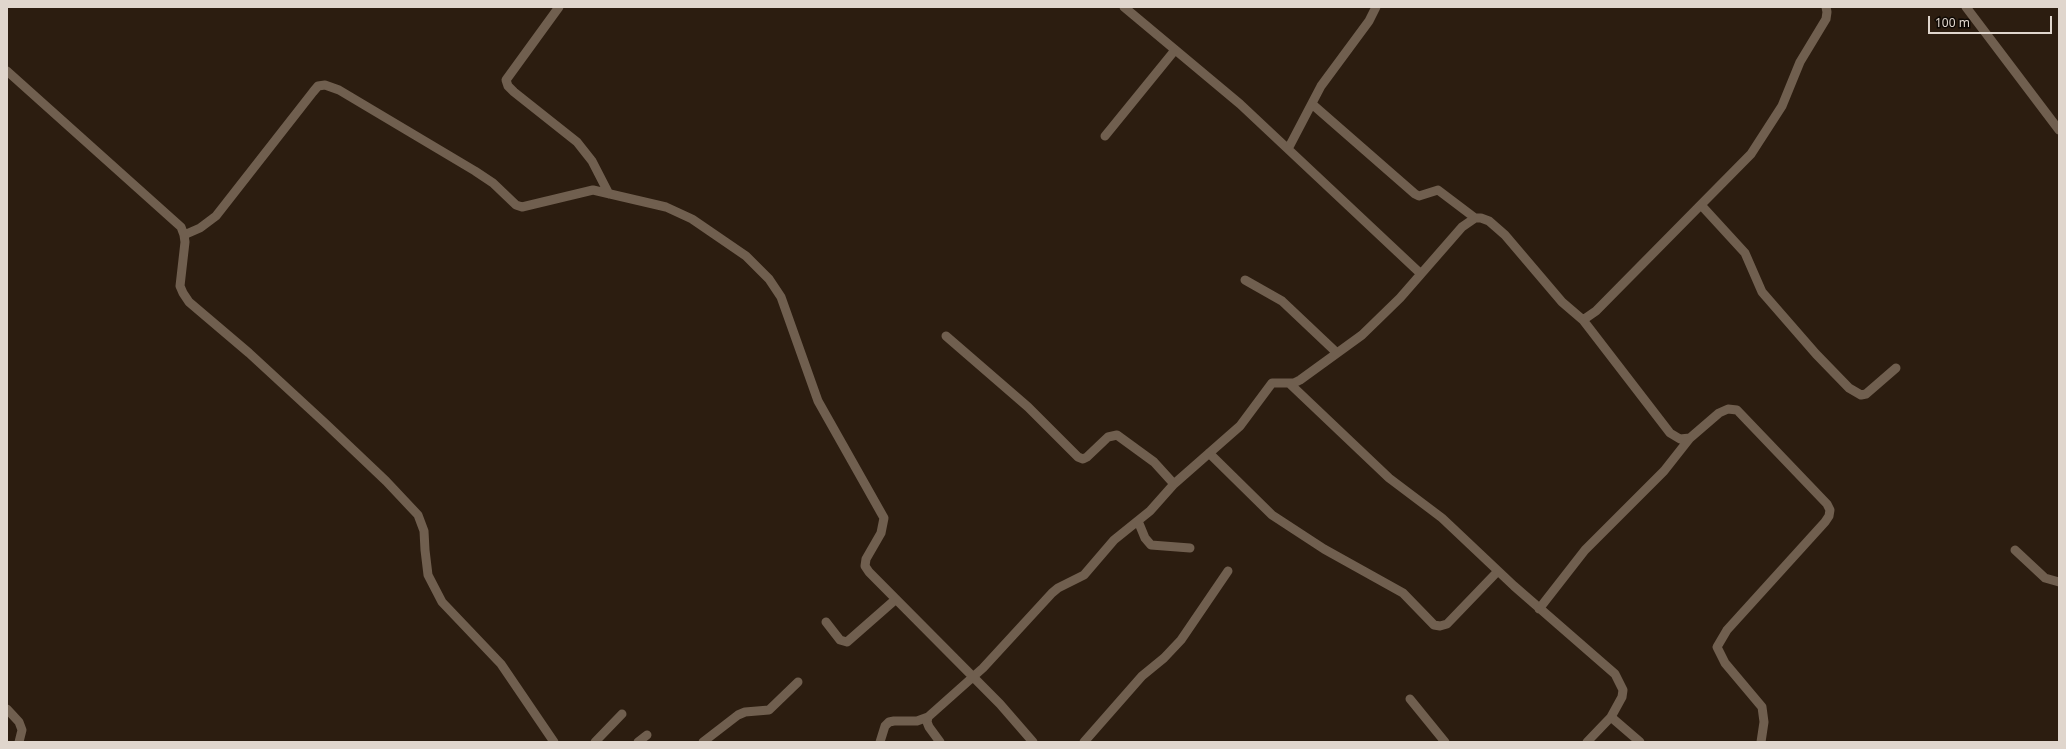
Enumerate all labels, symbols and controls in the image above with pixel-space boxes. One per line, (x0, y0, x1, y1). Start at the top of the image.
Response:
scale bar (1930, 8, 2054, 34)
text: 100 m (1935, 14, 1970, 31)

